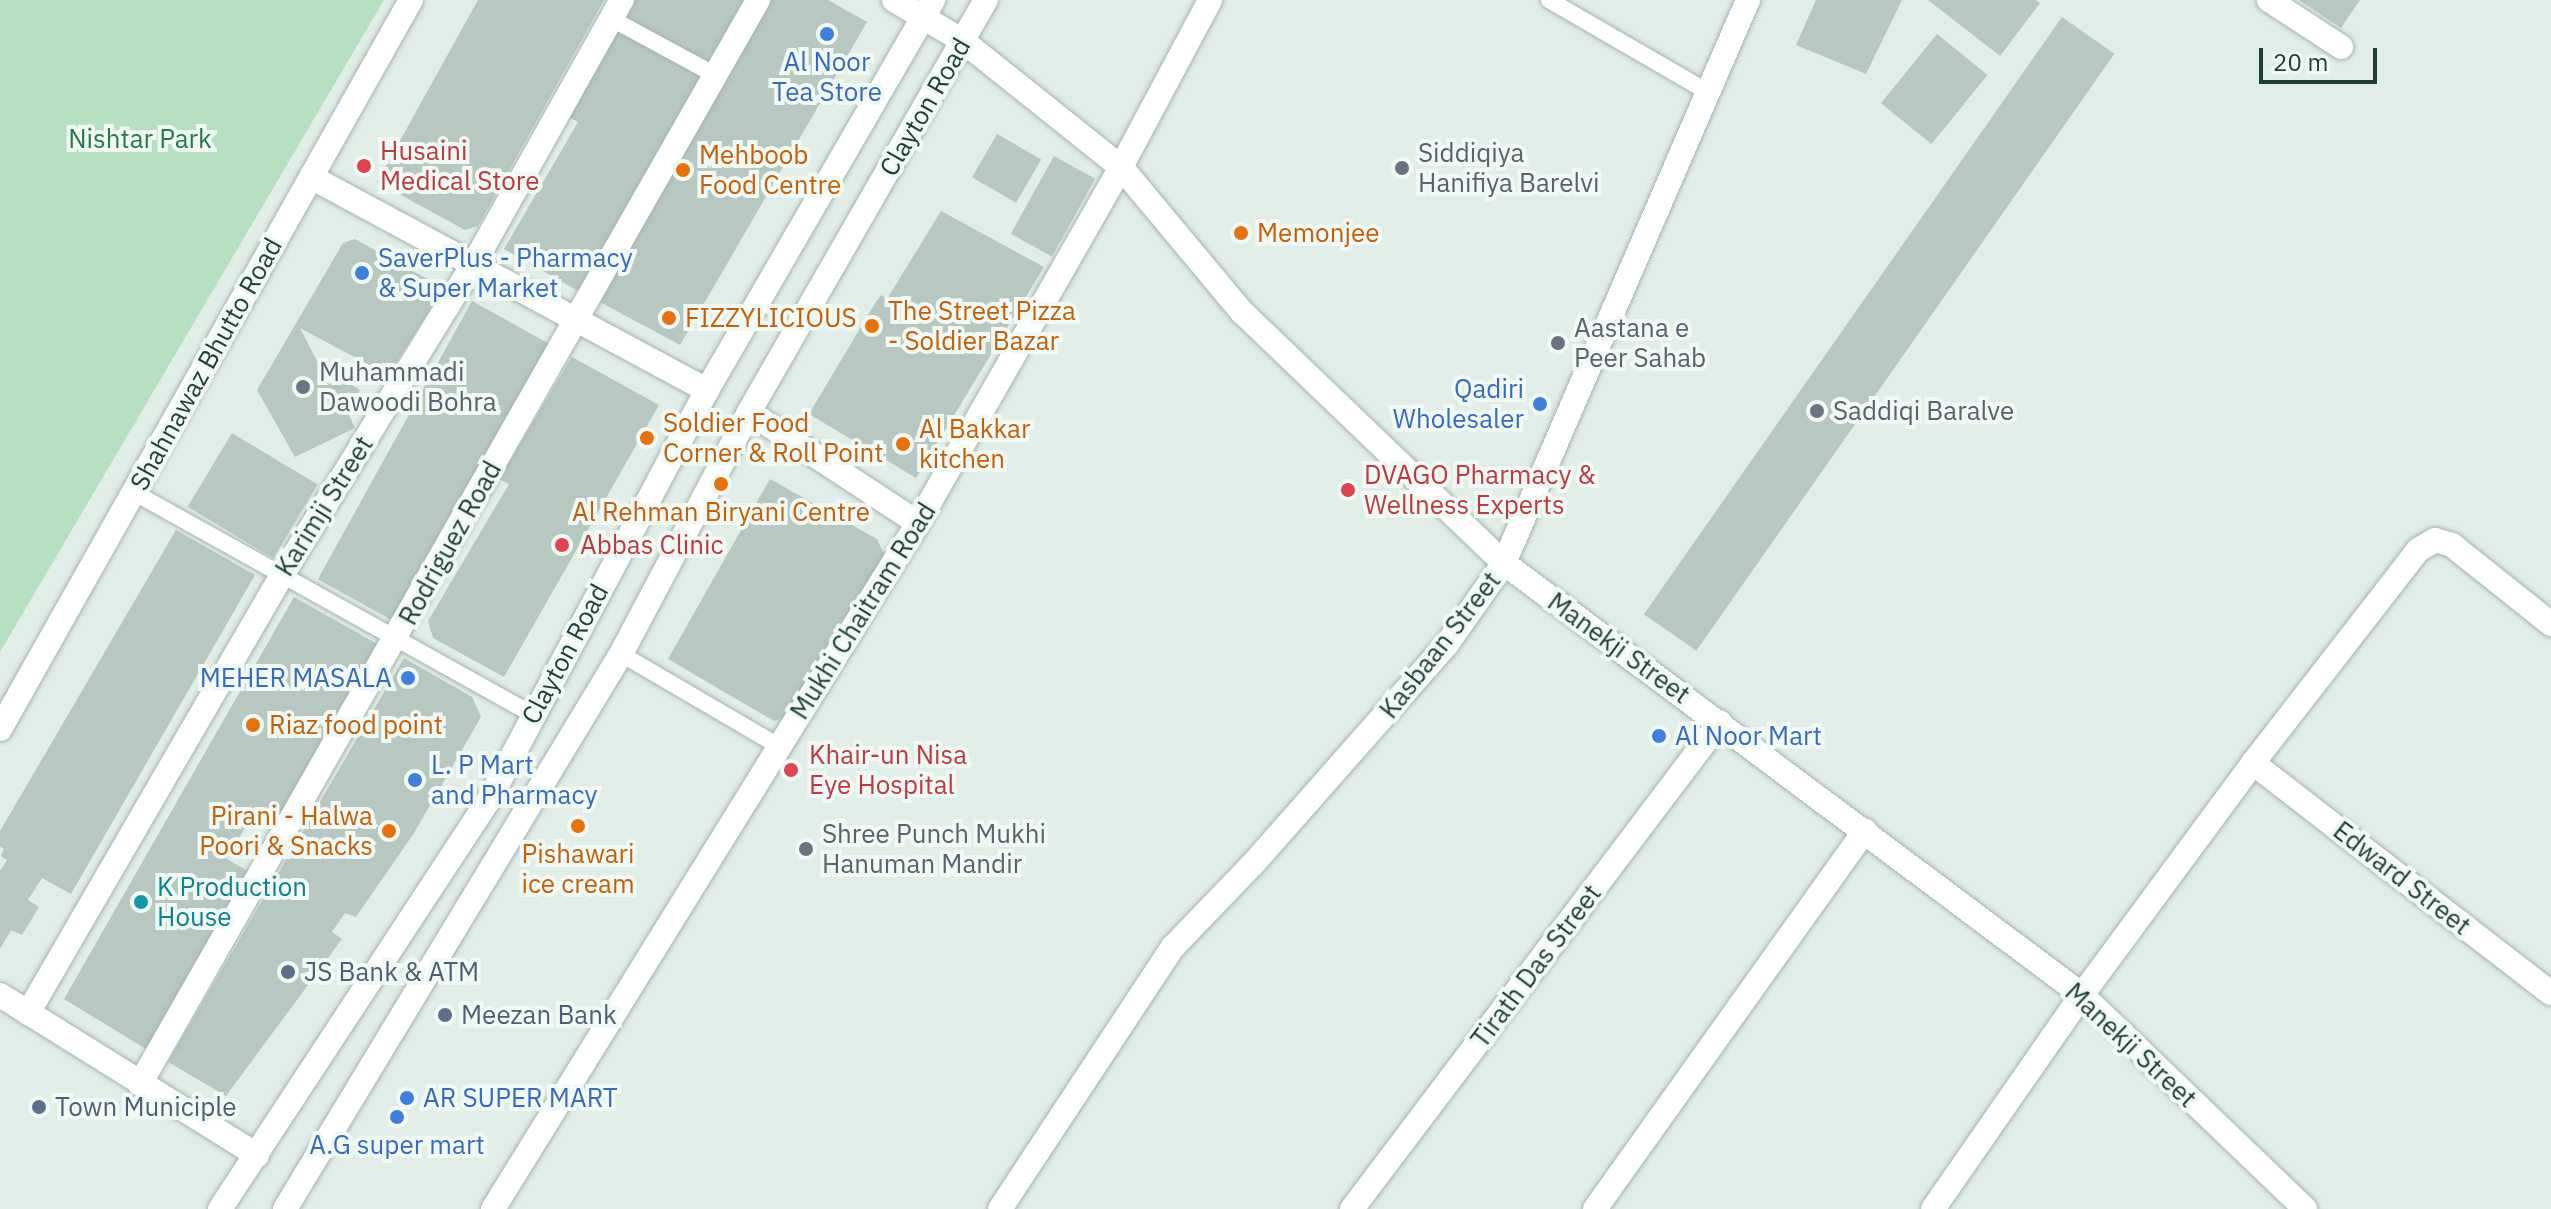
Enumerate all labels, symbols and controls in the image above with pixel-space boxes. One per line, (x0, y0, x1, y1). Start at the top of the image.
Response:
marker: Al Noor Tea Store (818, 25, 836, 43)
street label: Clayton Road (873, 32, 977, 182)
scale bar (2263, 32, 2381, 82)
place label: Al Noor Tea Store (772, 46, 882, 108)
text: 20 m (2273, 46, 2328, 78)
park label: Nishtar Park (68, 123, 212, 155)
place label: Husaini Medical Store (380, 135, 540, 196)
place label: Siddiqiya Hanifiya Barelvi (1418, 137, 1600, 198)
place label: Mehboob Food Centre (699, 139, 841, 200)
marker: Husaini Medical Store (355, 157, 373, 175)
marker: Siddiqiya Hanifiya Barelvi (1393, 159, 1411, 177)
marker: Mehboob Food Centre (674, 161, 692, 179)
place label: Memonjee (1257, 217, 1379, 249)
marker: Memonjee (1232, 224, 1250, 242)
street label: Shahnawaz Bhutto Road (124, 232, 288, 496)
place label: SaverPlus - Pharmacy & Super Market (378, 242, 633, 304)
marker: SaverPlus - Pharmacy & Super Market (353, 264, 371, 282)
place label: The Street Pizza - Soldier Bazar (888, 295, 1076, 356)
place label: FIZZYLICIOUS (685, 302, 857, 334)
marker: FIZZYLICIOUS (660, 309, 678, 327)
place label: Aastana e Peer Sahab (1574, 312, 1706, 374)
marker: The Street Pizza - Soldier Bazar (863, 317, 881, 335)
marker: Aastana e Peer Sahab (1549, 334, 1567, 352)
place label: Muhammadi Dawoodi Bohra (319, 356, 497, 418)
place label: Qadiri Wholesaler (1393, 373, 1524, 434)
marker: Muhammadi Dawoodi Bohra (294, 378, 312, 396)
marker: Qadiri Wholesaler (1531, 395, 1549, 413)
place label: Saddiqi Baralve (1833, 395, 2014, 427)
marker: Saddiqi Baralve (1808, 402, 1826, 420)
place label: Soldier Food Corner & Roll Point (663, 407, 883, 468)
place label: Al Bakkar kitchen (919, 413, 1030, 474)
marker: Soldier Food Corner & Roll Point (638, 429, 656, 447)
street label: Karimji Street (269, 430, 379, 582)
marker: Al Bakkar kitchen (894, 435, 912, 453)
street label: Rodriguez Road (392, 456, 508, 630)
place label: DVAGO Pharmacy & Wellness Experts (1364, 459, 1596, 520)
marker: Al Rehman Biryani Centre (712, 475, 730, 493)
marker: DVAGO Pharmacy & Wellness Experts (1339, 481, 1357, 499)
place label: Al Rehman Biryani Centre (572, 496, 870, 528)
street label: Mukhi Chaitram Road (784, 497, 942, 725)
place label: Abbas Clinic (580, 529, 724, 561)
marker: Abbas Clinic (551, 534, 573, 556)
street label: Kasbaan Street (1373, 565, 1507, 725)
street label: Clayton Road (515, 579, 615, 729)
street label: Manekji Street (1542, 586, 1696, 710)
place label: MEHER MASALA (200, 662, 392, 694)
marker: MEHER MASALA (399, 669, 417, 687)
place label: Riaz food point (269, 709, 443, 741)
marker: Riaz food point (244, 716, 262, 734)
place label: Al Noor Mart (1675, 720, 1822, 752)
marker: Al Noor Mart (1650, 727, 1668, 745)
place label: Khair-un Nisa Eye Hospital (809, 739, 967, 800)
place label: L. P Mart and Pharmacy (431, 749, 597, 810)
marker: Khair-un Nisa Eye Hospital (780, 759, 802, 781)
marker: L. P Mart and Pharmacy (406, 771, 424, 789)
place label: Pirani - Halwa Poori & Snacks (199, 800, 373, 862)
street label: Edward Street (2327, 815, 2477, 941)
marker: Pishawari ice cream (569, 817, 587, 835)
place label: Shree Punch Mukhi Hanuman Mandir (822, 818, 1046, 880)
marker: Pirani - Halwa Poori & Snacks (380, 822, 398, 840)
place label: Pishawari ice cream (521, 838, 635, 900)
marker: Shree Punch Mukhi Hanuman Mandir (797, 840, 815, 858)
place label: K Production House (157, 871, 307, 932)
street label: Tirath Das Street (1465, 878, 1607, 1054)
marker: K Production House (132, 893, 150, 911)
place label: JS Bank & ATM (304, 956, 479, 988)
marker: JS Bank & ATM (279, 963, 297, 981)
street label: Manekji Street (2059, 976, 2203, 1114)
place label: Meezan Bank (461, 999, 617, 1031)
marker: Meezan Bank (436, 1006, 454, 1024)
place label: AR SUPER MART (423, 1082, 618, 1114)
marker: AR SUPER MART (398, 1089, 416, 1107)
place label: Town Municiple (55, 1091, 237, 1123)
marker: Town Municiple (30, 1098, 48, 1116)
marker: A.G super mart (388, 1108, 406, 1126)
place label: A.G super mart (309, 1129, 485, 1161)

